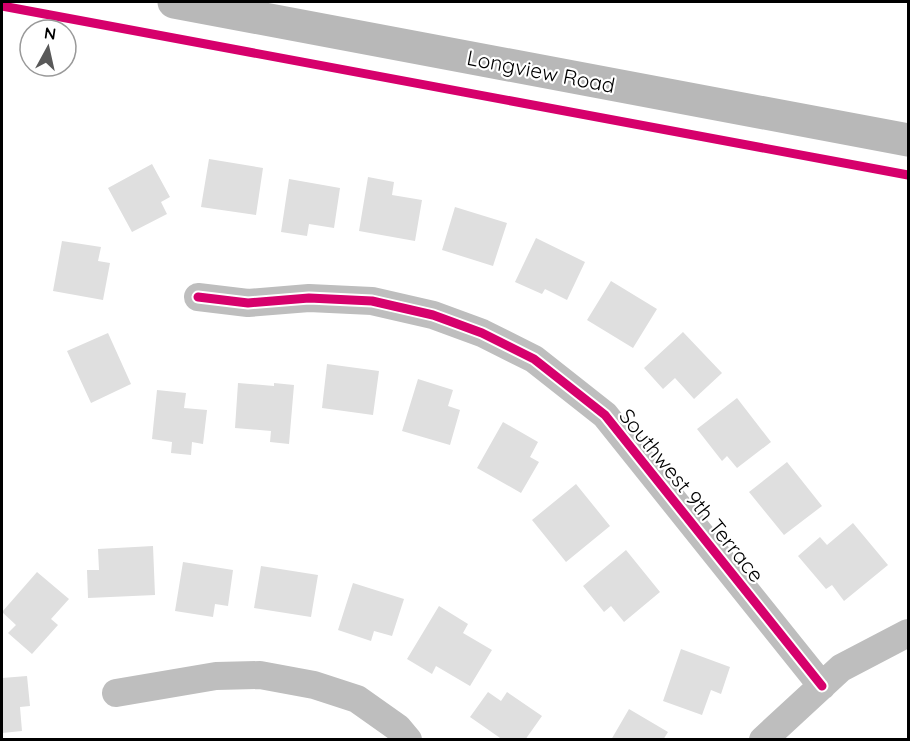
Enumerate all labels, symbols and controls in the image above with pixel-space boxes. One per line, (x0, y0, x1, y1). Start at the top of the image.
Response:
north arrow (18, 18, 78, 78)
text: N (43, 22, 57, 44)
street label: Longview Road (465, 44, 617, 98)
street label: Southwest 9th Terrace (614, 403, 770, 587)

